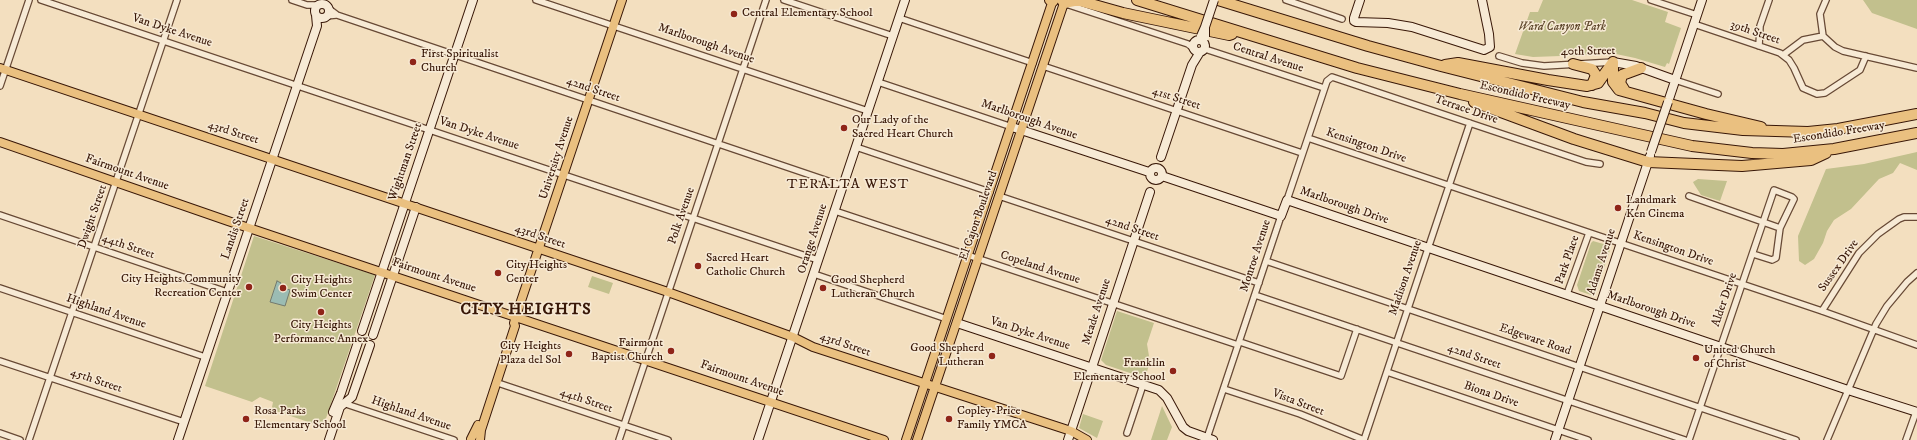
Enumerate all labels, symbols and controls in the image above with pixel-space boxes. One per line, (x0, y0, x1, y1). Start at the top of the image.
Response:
place label: Central Elementary School (742, 7, 873, 21)
marker: Central Elementary School (729, 9, 739, 19)
street label: Van Dyke Avenue (130, 11, 214, 51)
street label: 39th Street (1728, 18, 1782, 48)
street label: Marlborough Avenue (656, 21, 756, 67)
park label: Ward Canyon Park (1518, 21, 1606, 35)
street label: Central Avenue (1231, 40, 1305, 76)
street label: 40th Street (1561, 44, 1615, 60)
place label: First Spiritualist Church (421, 48, 499, 76)
marker: First Spiritualist Church (408, 57, 418, 67)
street label: 42nd Street (564, 74, 622, 106)
street label: Escondido Freeway (1478, 79, 1572, 113)
street label: 41st Street (1150, 84, 1202, 114)
street label: Terrace Drive (1432, 92, 1500, 128)
street label: Marlborough Avenue (979, 97, 1079, 143)
street label: Van Dyke Avenue (437, 114, 521, 154)
street label: University Avenue (537, 114, 577, 202)
place label: Our Lady of the Sacred Heart Church (852, 114, 953, 142)
street label: 43rd Street (206, 118, 260, 148)
street label: Escondido Freeway (1792, 119, 1886, 147)
street label: Wightman Street (386, 121, 426, 203)
marker: Our Lady of the Sacred Heart Church (839, 123, 849, 133)
street label: Kensington Drive (1324, 126, 1408, 166)
street label: Fairmount Avenue (83, 152, 171, 194)
street label: El Cajon Boulevard (957, 169, 1001, 263)
district label: TERALTA WEST (787, 177, 909, 193)
street label: Dwight Street (75, 183, 111, 251)
street label: Marlborough Drive (1298, 184, 1390, 228)
street label: Polk Avenue (666, 186, 698, 246)
place label: Landmark Ken Cinema (1626, 194, 1684, 222)
street label: Landis Street (219, 196, 253, 262)
street label: Orange Avenue (795, 202, 831, 276)
marker: Landmark Ken Cinema (1613, 203, 1623, 213)
street label: 42nd Street (1103, 213, 1161, 245)
street label: Monroe Avenue (1238, 218, 1274, 294)
street label: 43rd Street (513, 222, 567, 252)
street label: Adams Avenue (1585, 227, 1619, 297)
street label: Kensington Drive (1631, 229, 1715, 269)
street label: 44th Street (100, 231, 156, 263)
street label: Park Place (1553, 234, 1583, 286)
street label: Sussex Drive (1816, 237, 1862, 295)
street label: Madison Avenue (1386, 239, 1426, 317)
street label: Copeland Avenue (998, 248, 1082, 288)
place label: Sacred Heart Catholic Church (706, 252, 785, 280)
street label: Fairmount Avenue (390, 256, 478, 296)
place label: City Heights Center (506, 259, 567, 287)
marker: Sacred Heart Catholic Church (693, 261, 703, 271)
marker: City Heights Center (493, 268, 503, 278)
street label: Alder Drive (1709, 271, 1741, 329)
place label: City Heights Community Recreation Center (121, 273, 241, 301)
place label: City Heights Swim Center (291, 274, 352, 302)
place label: Good Shepherd Lutheran Church (831, 274, 915, 302)
street label: Meade Avenue (1079, 277, 1115, 347)
marker: City Heights Community Recreation Center (244, 282, 254, 292)
marker: City Heights Swim Center (278, 283, 288, 293)
marker: Good Shepherd Lutheran Church (818, 283, 828, 293)
street label: Marlborough Drive (1605, 288, 1697, 332)
street label: Highland Avenue (64, 292, 148, 332)
district label: CITY HEIGHTS (460, 301, 592, 321)
marker: City Heights Performance Annex (316, 307, 326, 317)
street label: Van Dyke Avenue (988, 314, 1072, 354)
place label: City Heights Performance Annex (274, 319, 368, 347)
street label: Edgeware Road (1497, 321, 1573, 359)
street label: 43rd Street (818, 330, 872, 360)
place label: Fairmont Baptist Church (591, 337, 663, 365)
place label: City Heights Plaza del Sol (500, 340, 561, 368)
street label: 42nd Street (1445, 341, 1503, 373)
place label: Good Shepherd Lutheran (910, 342, 984, 370)
place label: United Church of Christ (1704, 344, 1776, 372)
marker: Fairmont Baptist Church (666, 346, 676, 356)
marker: City Heights Plaza del Sol (564, 349, 574, 359)
marker: Good Shepherd Lutheran (987, 351, 997, 361)
marker: United Church of Christ (1691, 353, 1701, 363)
place label: Franklin Elementary School (1073, 357, 1165, 385)
street label: Fairmount Avenue (698, 358, 786, 400)
street label: 45th Street (68, 365, 124, 397)
marker: Franklin Elementary School (1168, 366, 1178, 376)
street label: Biona Drive (1462, 379, 1520, 411)
street label: 44th Street (558, 385, 614, 417)
street label: Vista Street (1270, 387, 1326, 419)
street label: Highland Avenue (369, 394, 453, 434)
place label: Rosa Parks Elementary School (254, 405, 346, 433)
place label: Copley-Price Family YMCA (957, 405, 1027, 433)
marker: Rosa Parks Elementary School (241, 414, 251, 424)
marker: Copley-Price Family YMCA (944, 414, 954, 424)

